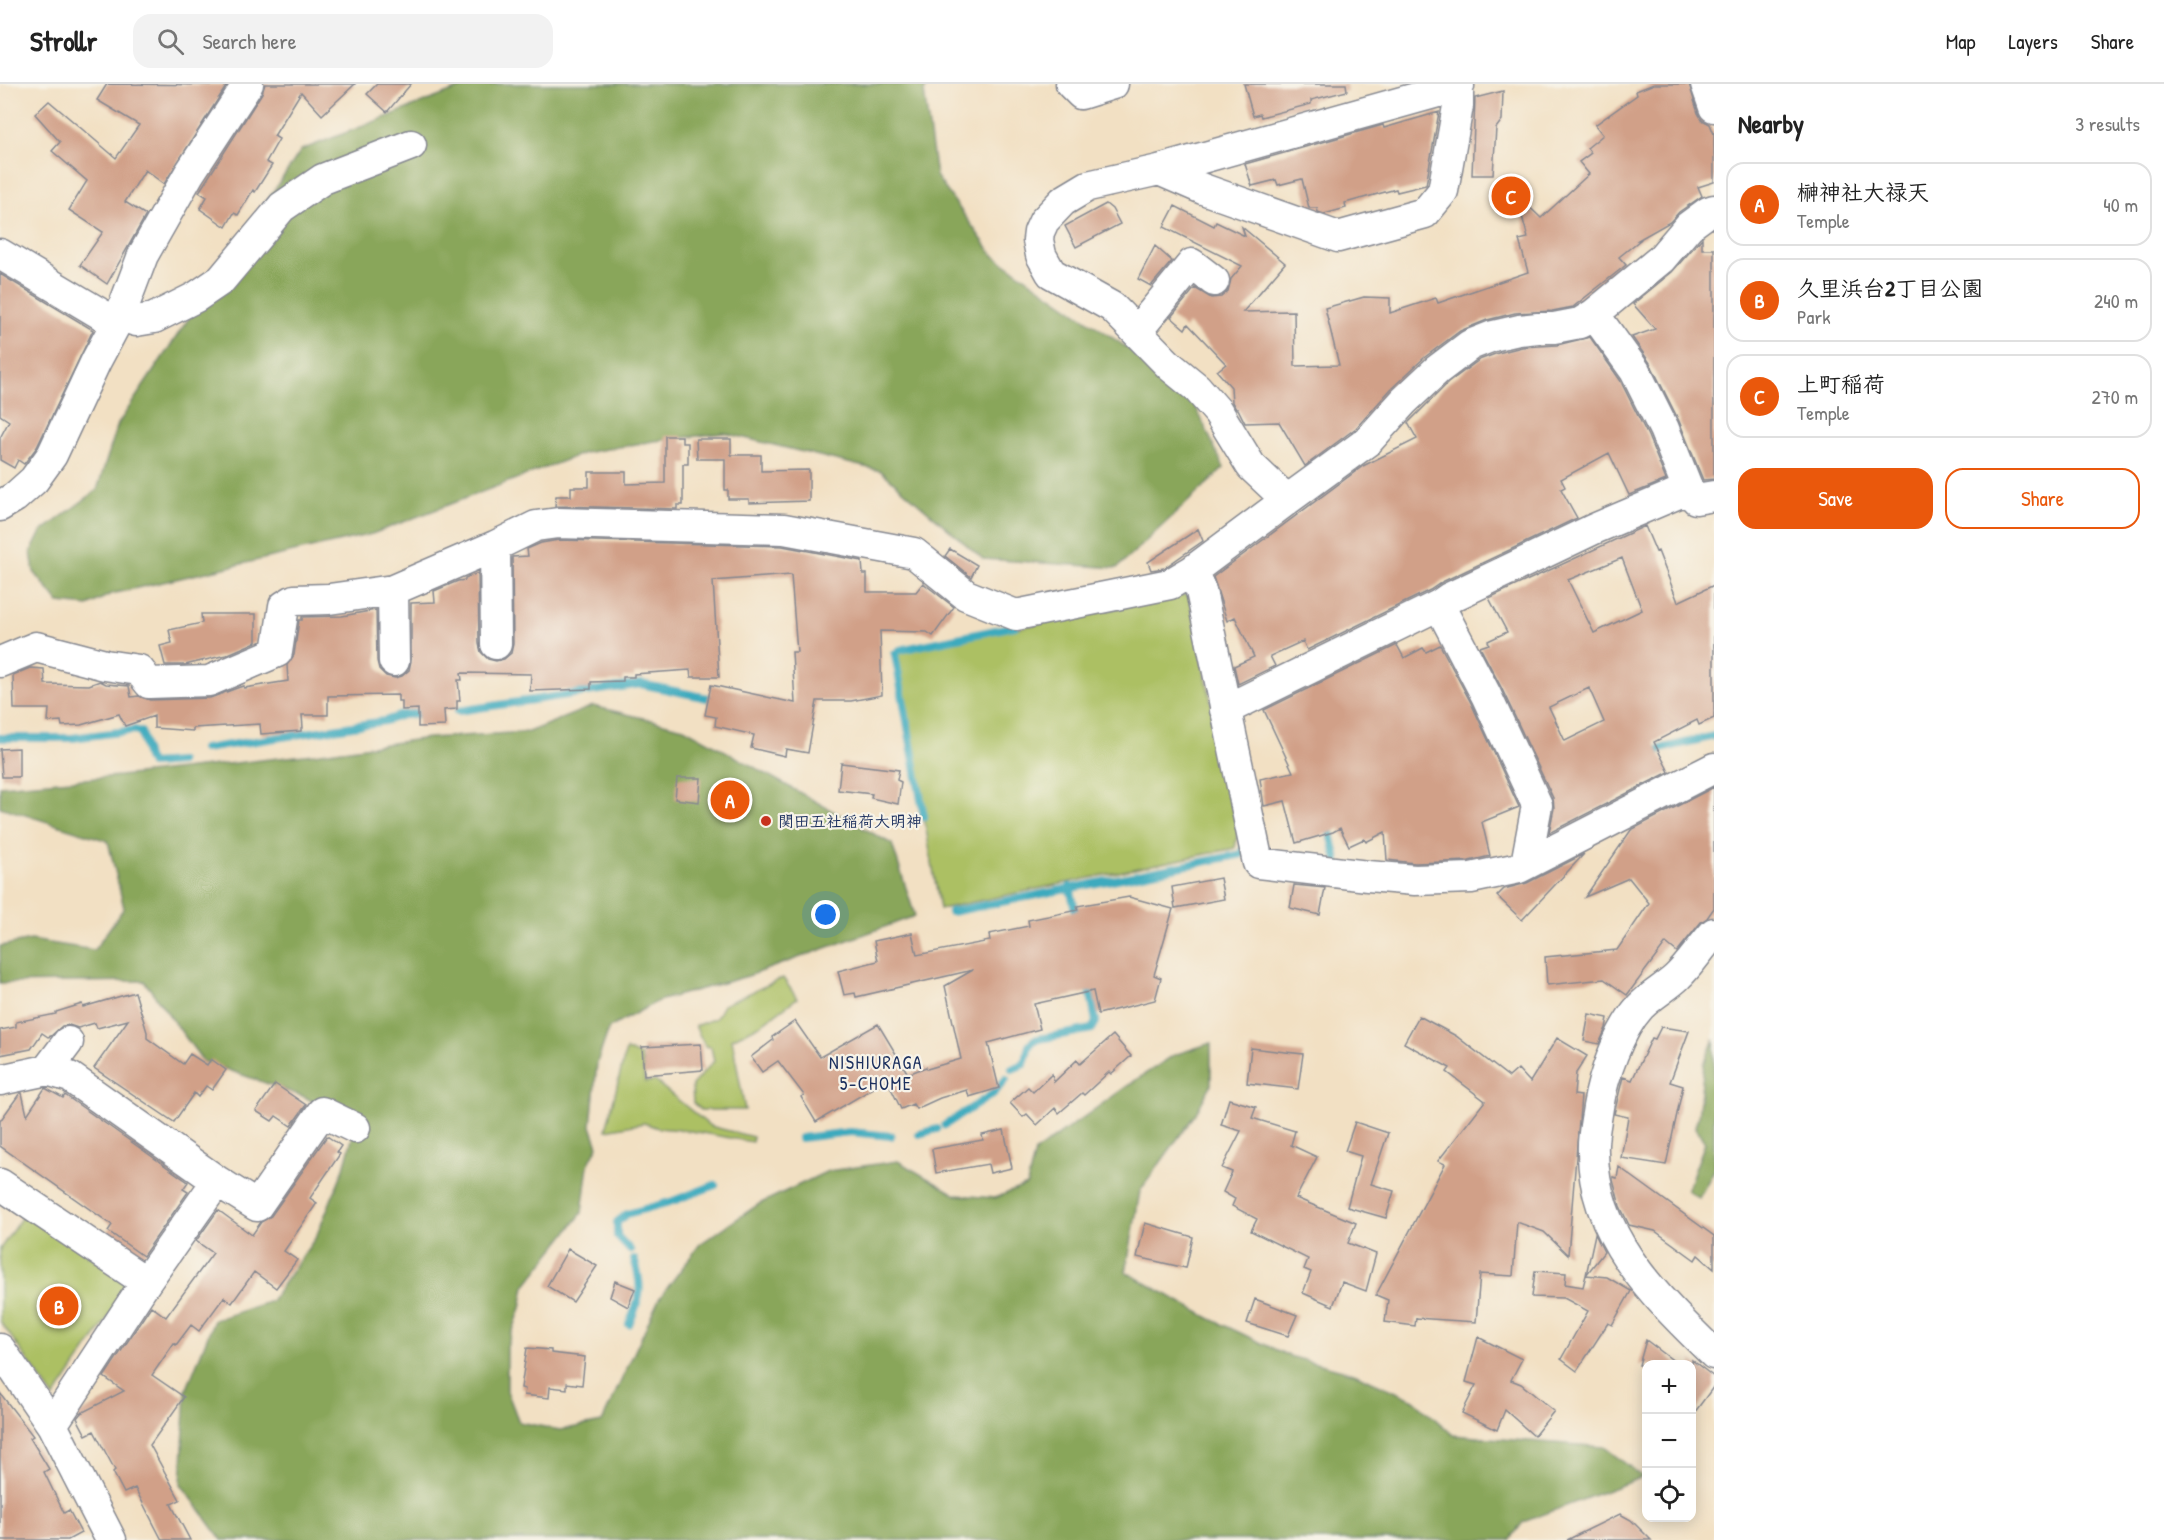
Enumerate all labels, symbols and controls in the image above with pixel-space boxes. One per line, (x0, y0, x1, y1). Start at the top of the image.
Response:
search box (133, 14, 553, 68)
text: Strollr (30, 22, 97, 60)
icon: search (154, 25, 187, 58)
text: Search here (202, 26, 296, 56)
text: Map (1946, 27, 1975, 56)
text: Layers (2008, 27, 2058, 56)
text: Share (2091, 27, 2134, 56)
text: Nearby (1738, 106, 1804, 141)
text: 3 results (2075, 110, 2140, 137)
pin: C (1492, 174, 1530, 218)
text: 榊神社大禄天 (1797, 177, 1929, 207)
text: A (1755, 191, 1764, 218)
text: 40 m (2103, 191, 2138, 218)
text: Temple (1797, 207, 1850, 234)
text: 久里浜台2丁目公園 (1797, 273, 1983, 303)
text: B (1754, 287, 1765, 314)
text: 240 m (2094, 287, 2138, 314)
text: Park (1797, 303, 1830, 330)
text: 上町稲荷 (1797, 369, 1885, 399)
text: C (1754, 383, 1765, 410)
text: 270 m (2092, 383, 2138, 410)
text: Temple (1797, 399, 1850, 426)
button: Save (1738, 468, 1933, 529)
button: Share (1945, 468, 2140, 529)
pin: A (710, 778, 750, 822)
place label: 関田五社稲荷大明神 (778, 810, 922, 832)
marker: 関田五社稲荷大明神 (759, 814, 773, 828)
your location (811, 900, 840, 929)
district label: NISHIURAGA 5-CHOME (829, 1050, 923, 1096)
pin: B (40, 1284, 78, 1328)
map controls (1642, 1360, 1696, 1522)
button: + (1642, 1360, 1696, 1414)
button: − (1642, 1414, 1696, 1468)
button: locate (1642, 1468, 1696, 1522)

